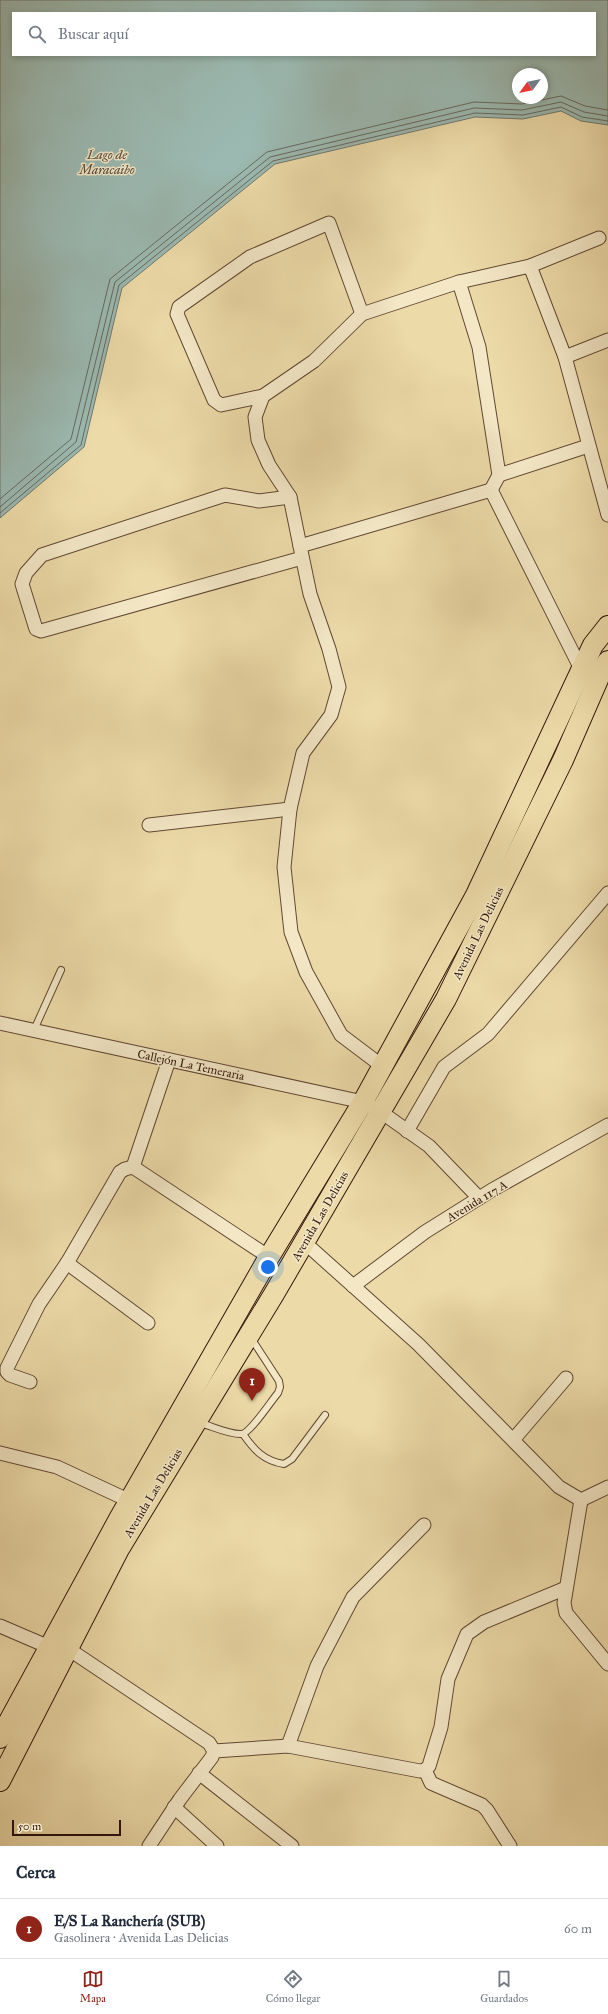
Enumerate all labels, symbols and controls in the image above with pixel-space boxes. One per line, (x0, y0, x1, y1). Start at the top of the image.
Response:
search box (12, 12, 596, 56)
icon: search (26, 23, 48, 45)
text: Buscar aquí (58, 25, 129, 43)
north arrow (512, 68, 548, 104)
water label: Lago de Maracaibo (77, 147, 135, 178)
street label: Avenida Las Delicias (449, 884, 506, 982)
street label: Callejón La Temeraria (136, 1047, 247, 1083)
street label: Avenida Las Delicias (288, 1169, 351, 1264)
street label: Avenida 117 A (443, 1177, 510, 1225)
your location (258, 1257, 278, 1277)
pin: 1 (239, 1368, 265, 1401)
street label: Avenida Las Delicias (120, 1446, 185, 1541)
scale bar (12, 1818, 121, 1837)
text: 50 m (18, 1820, 41, 1833)
text: Cerca (16, 1862, 55, 1883)
text: E/S La Ranchería (SUB) (54, 1912, 205, 1930)
text: 1 (26, 1921, 32, 1937)
text: 60 m (564, 1921, 592, 1937)
text: Gasolinera · Avenida Las Delicias (54, 1930, 228, 1946)
tab: Mapa (80, 1968, 106, 2005)
tab: Cómo llegar (266, 1968, 320, 2005)
tab: Guardados (480, 1968, 528, 2005)

